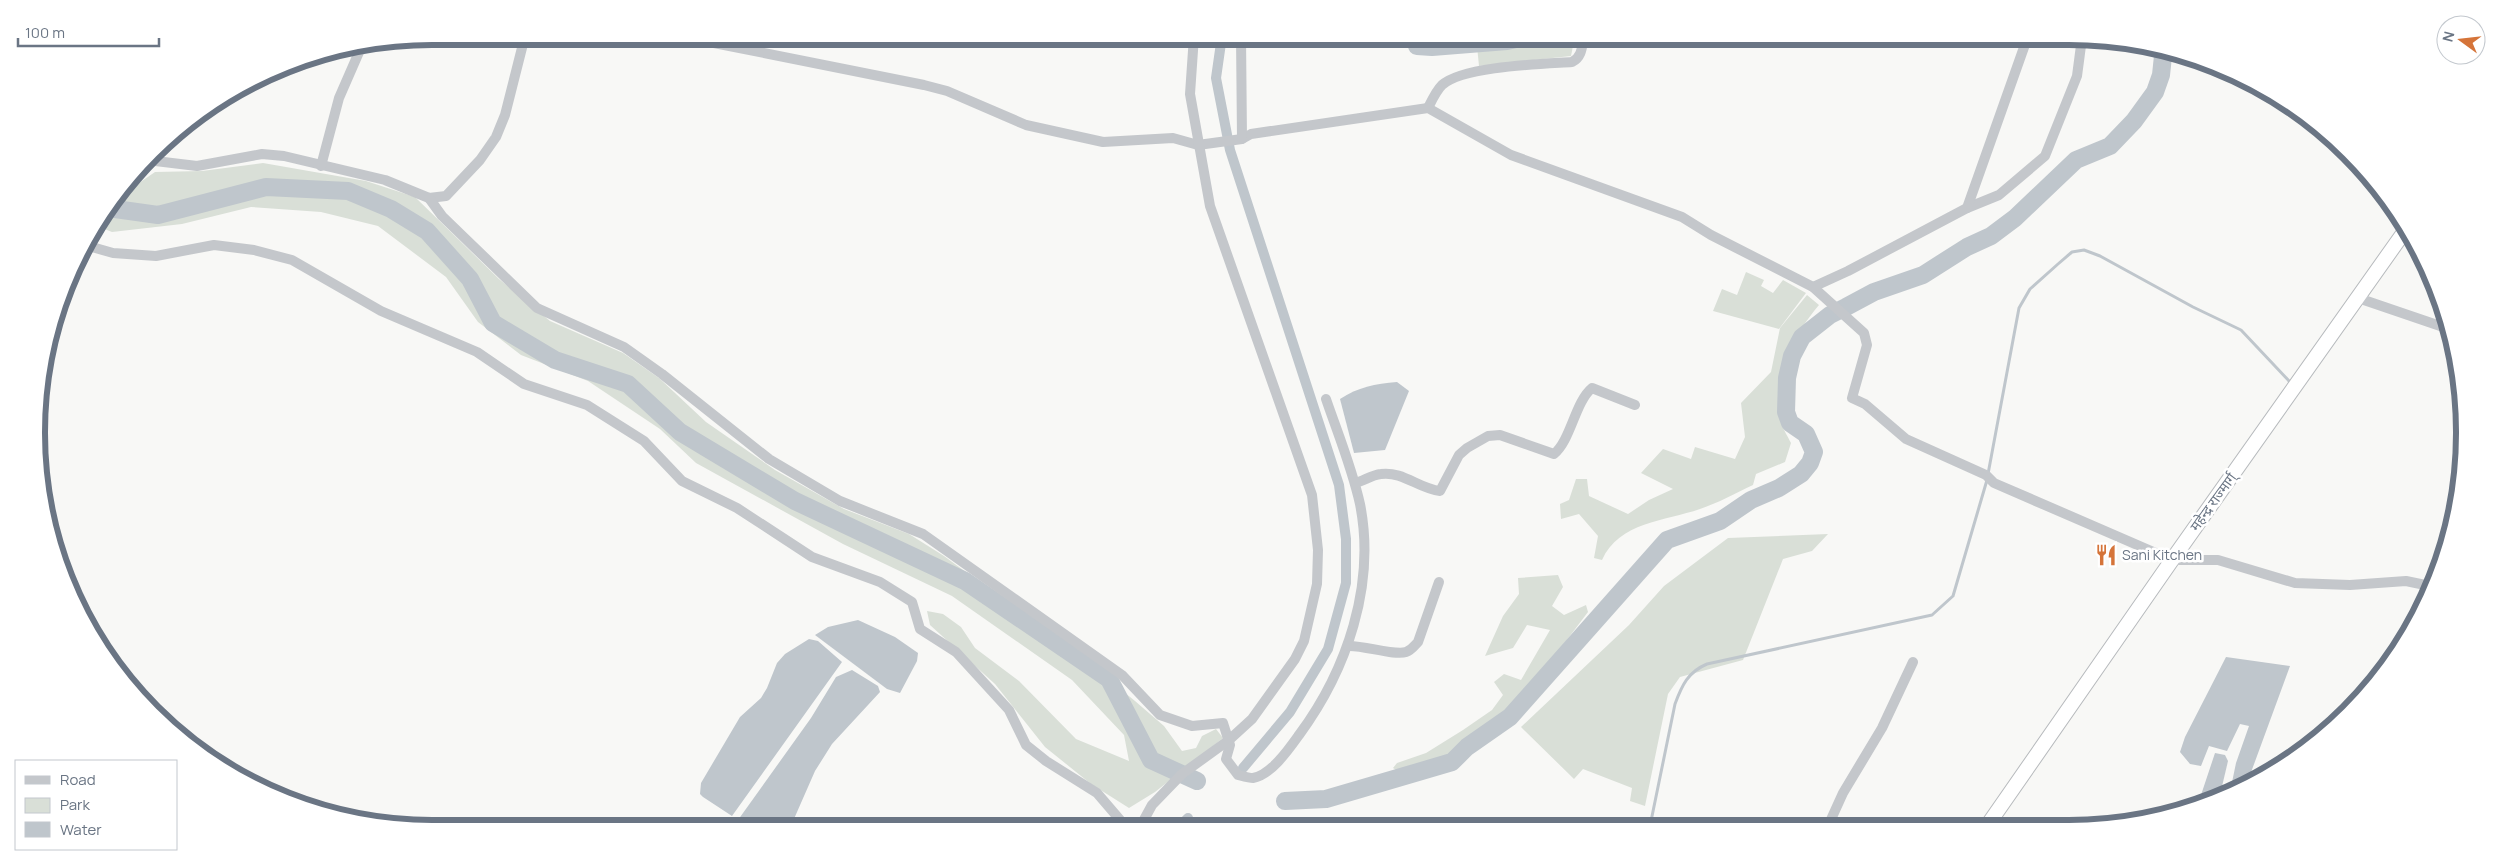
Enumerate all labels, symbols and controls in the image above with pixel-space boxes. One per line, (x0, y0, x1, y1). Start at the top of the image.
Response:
scale bar (18, 15, 159, 47)
north arrow (2436, 15, 2486, 65)
text: 100 m (25, 22, 65, 43)
text: N (2437, 29, 2458, 44)
street label: महेन्द्र राज्मार्ग् (2185, 467, 2242, 535)
restaurant icon: Sani Kitchen (2093, 542, 2119, 568)
place label: Sani Kitchen (2122, 545, 2202, 564)
legend (15, 760, 178, 850)
text: Road (60, 769, 96, 790)
text: Park (60, 794, 90, 815)
text: Water (60, 819, 102, 840)

